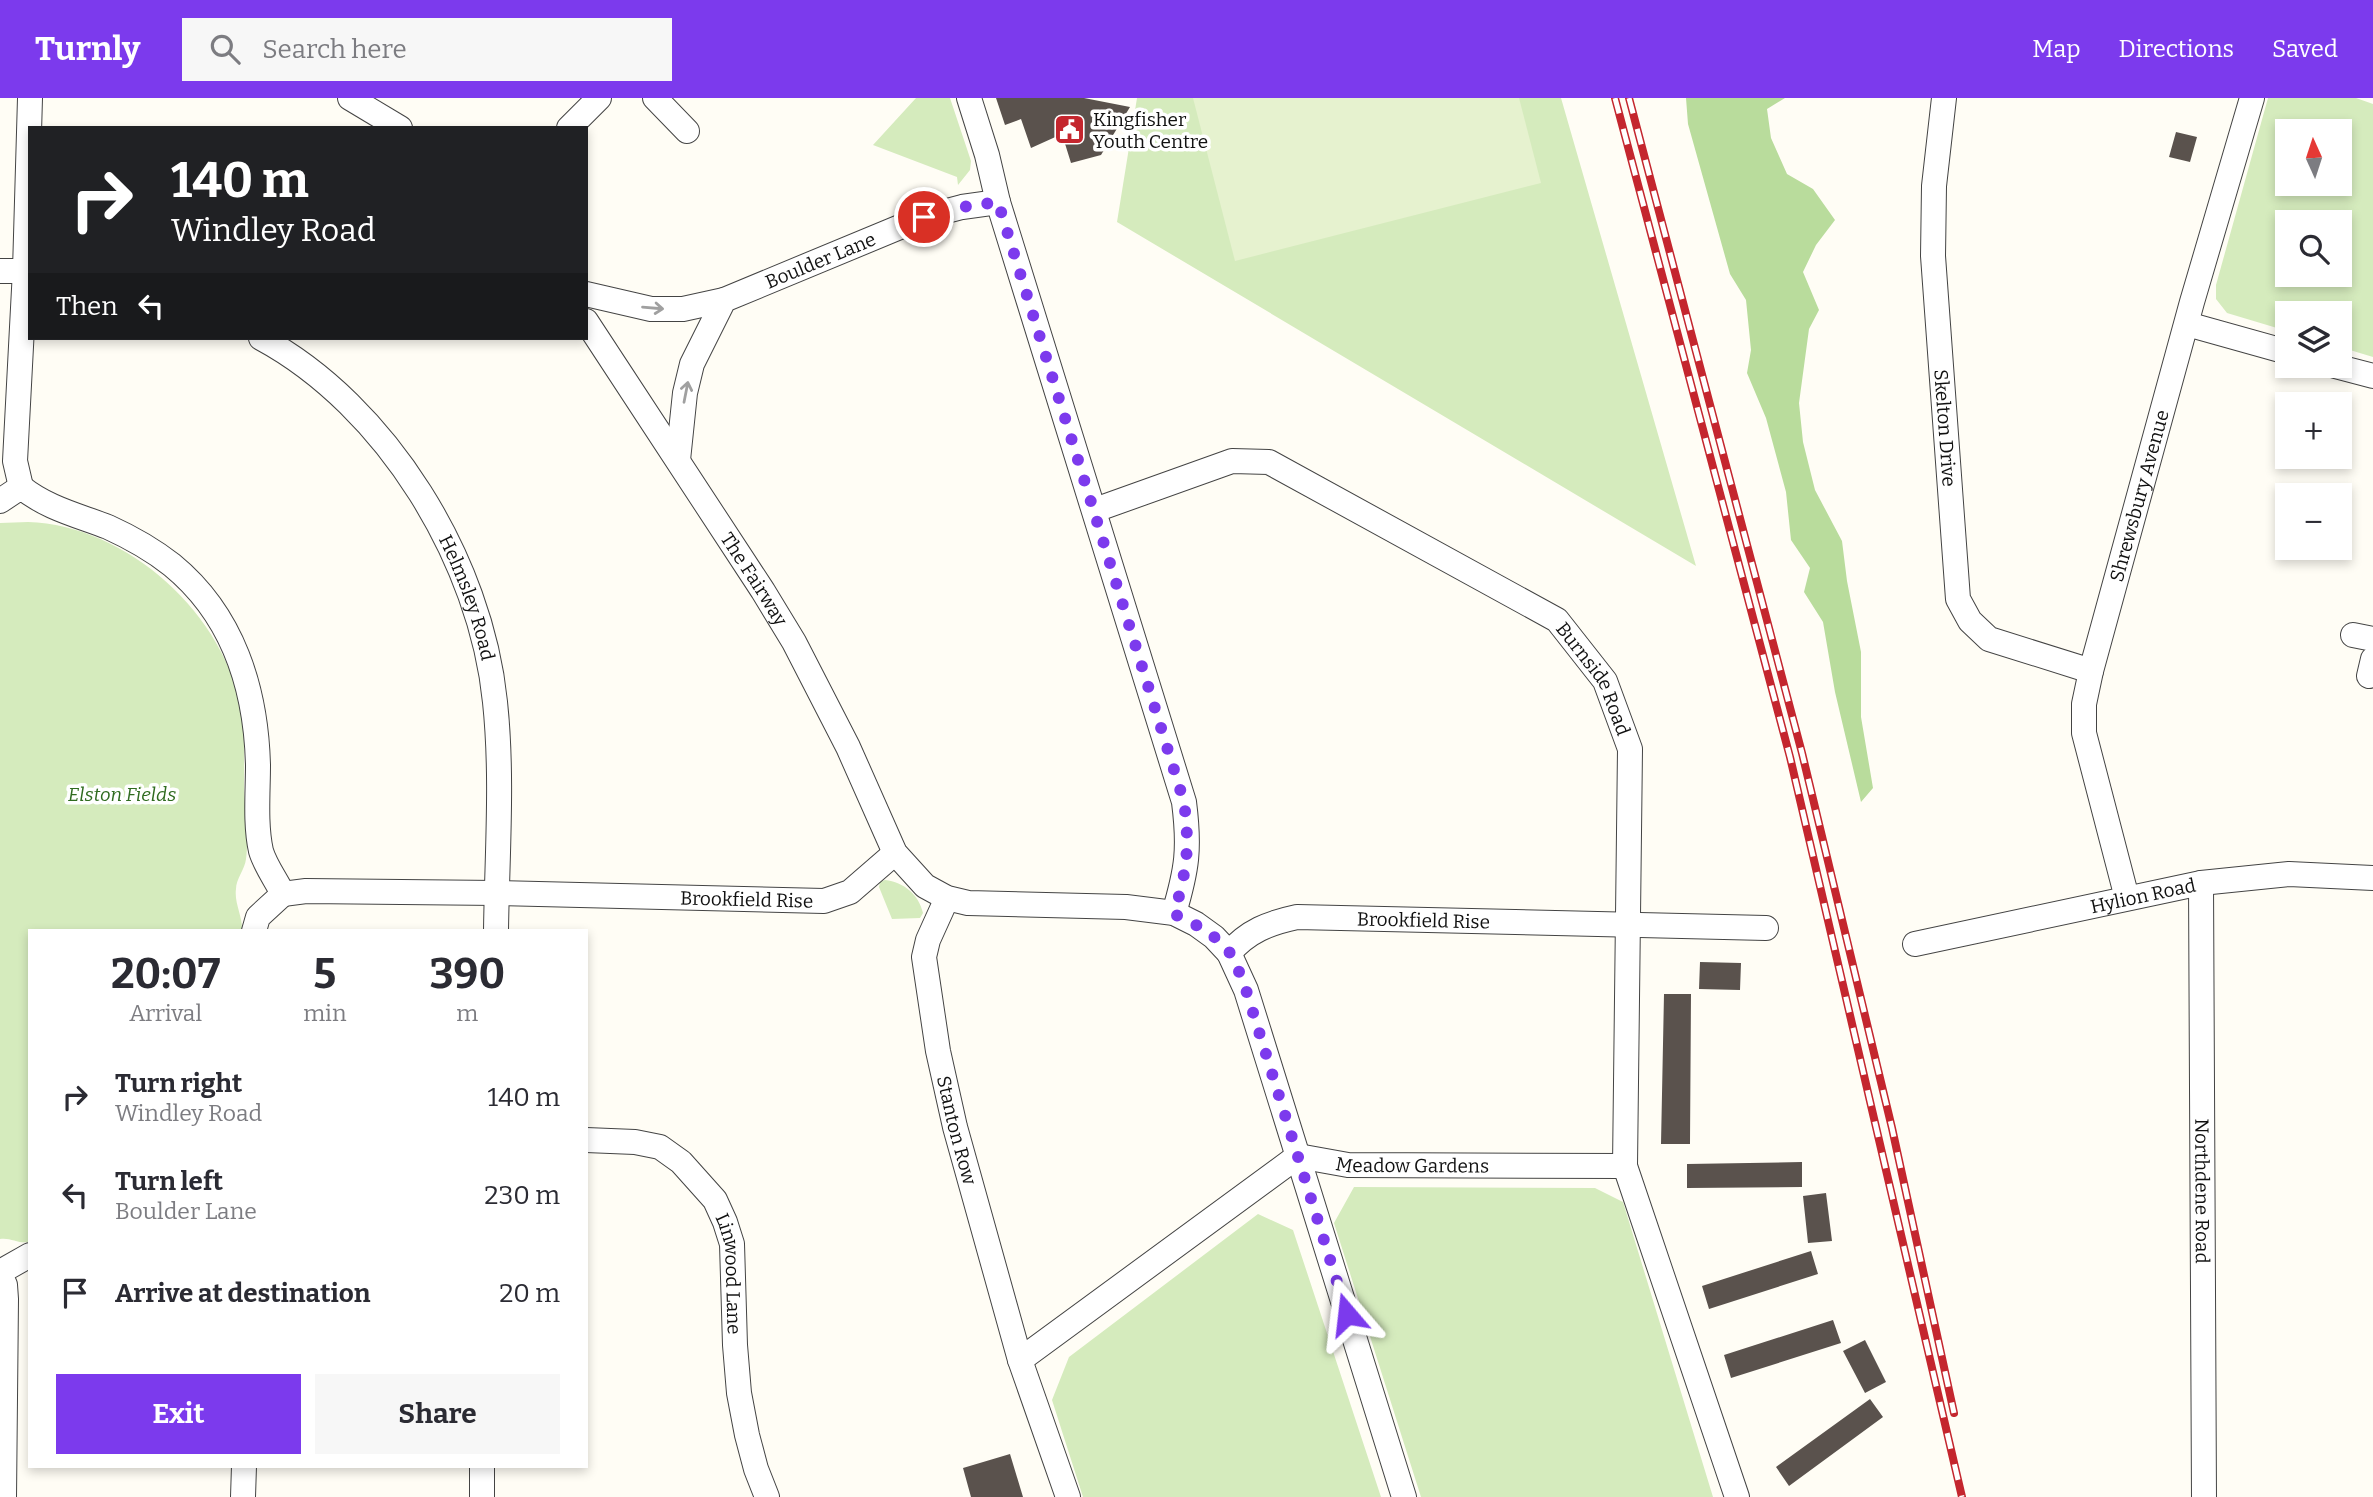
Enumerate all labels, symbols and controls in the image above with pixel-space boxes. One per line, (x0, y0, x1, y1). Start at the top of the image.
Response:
search box (182, 18, 672, 81)
text: Turnly (35, 29, 140, 69)
icon: search (206, 30, 244, 68)
text: Search here (262, 34, 407, 65)
text: Map (2032, 35, 2081, 63)
text: Directions (2119, 35, 2234, 63)
text: Saved (2272, 35, 2338, 63)
place label: Kingfisher Youth Centre (1093, 108, 1208, 153)
public building icon: Kingfisher Youth Centre (1053, 113, 1087, 147)
north arrow (2275, 119, 2352, 196)
map controls (2275, 119, 2352, 560)
text: 140 m (171, 151, 309, 210)
icon: right (56, 154, 147, 245)
pin (894, 187, 954, 247)
icon: arrive (905, 198, 943, 236)
button: search (2275, 210, 2352, 287)
text: Windley Road (171, 211, 376, 249)
street label: Boulder Lane (762, 227, 879, 294)
icon: left (132, 287, 170, 325)
text: Then (56, 291, 118, 322)
button: layers (2275, 301, 2352, 378)
one-way arrow (641, 302, 664, 315)
street label: Skelton Drive (1929, 368, 1961, 488)
one-way arrow (679, 381, 693, 404)
button: + (2275, 392, 2352, 469)
street label: Shrewsbury Avenue (2105, 407, 2174, 584)
button: − (2275, 483, 2352, 560)
street label: The Fairway (716, 528, 793, 631)
street label: Helmsley Road (434, 531, 499, 663)
street label: Burnside Road (1551, 618, 1635, 738)
park label: Elston Fields (68, 783, 176, 806)
street label: Hylion Road (2088, 873, 2198, 918)
street label: Brookfield Rise (680, 886, 814, 913)
street label: Brookfield Rise (1357, 907, 1490, 934)
text: 20:07 (111, 949, 220, 999)
text: 5 (313, 949, 336, 999)
text: 390 (429, 949, 505, 999)
text: Arrival (129, 999, 202, 1027)
text: min (303, 999, 347, 1027)
text: m (456, 999, 478, 1027)
text: Turn right (115, 1068, 242, 1099)
street label: Stanton Row (932, 1074, 982, 1188)
icon: right (56, 1078, 94, 1116)
text: 140 m (488, 1082, 560, 1113)
text: Windley Road (115, 1099, 262, 1127)
street label: Northdene Road (2190, 1118, 2214, 1264)
street label: Meadow Gardens (1334, 1152, 1489, 1178)
text: Turn left (115, 1166, 223, 1197)
icon: left (56, 1176, 94, 1214)
text: 230 m (484, 1180, 560, 1211)
text: Boulder Lane (115, 1197, 257, 1225)
street label: Linwood Lane (710, 1210, 746, 1335)
icon: arrive (56, 1274, 94, 1312)
position arrow (1310, 1277, 1384, 1351)
text: Arrive at destination (115, 1278, 370, 1309)
text: 20 m (499, 1278, 560, 1309)
button: Exit (56, 1374, 301, 1454)
button: Share (315, 1374, 560, 1454)

